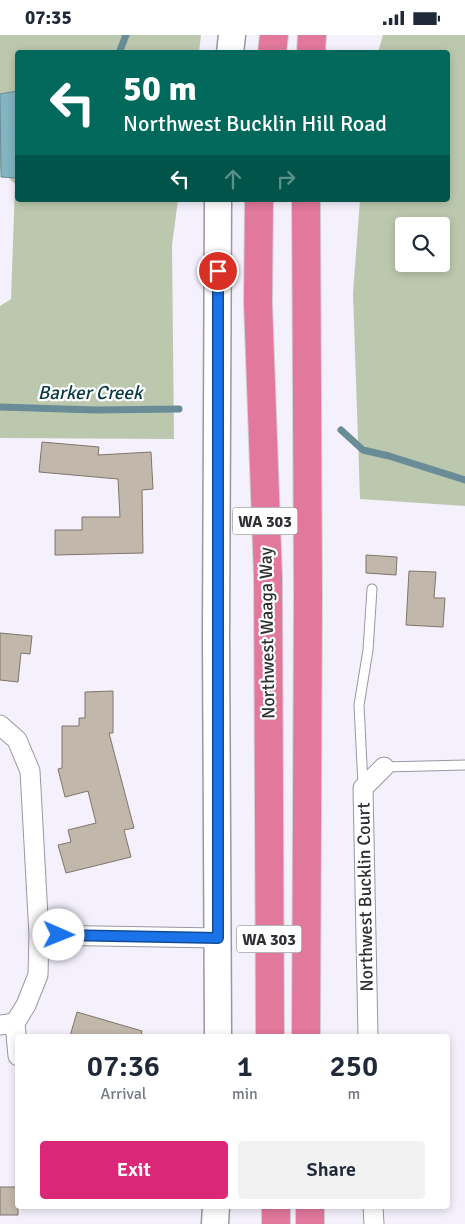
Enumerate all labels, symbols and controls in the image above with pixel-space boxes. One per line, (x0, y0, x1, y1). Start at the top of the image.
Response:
text: 07:35 (25, 6, 72, 30)
text: 50 m (123, 67, 197, 110)
icon: left (40, 70, 105, 135)
text: Northwest Bucklin Hill Road (123, 110, 387, 137)
icon: left (166, 165, 194, 193)
icon: ahead (219, 165, 247, 193)
icon: right (272, 165, 300, 193)
map controls (395, 217, 450, 272)
button: search (395, 217, 450, 272)
pin (197, 250, 239, 292)
icon: arrive (204, 257, 232, 285)
water label: Barker Creek (38, 381, 144, 405)
road number: WA 303 (232, 507, 298, 535)
street label: Northwest Waaga Way (254, 546, 279, 719)
street label: Northwest Bucklin Court (352, 802, 378, 992)
position arrow (32, 908, 84, 960)
road number: WA 303 (236, 926, 302, 953)
text: 07:36 (87, 1048, 160, 1085)
text: 1 (237, 1048, 253, 1085)
text: 250 (330, 1048, 378, 1085)
text: Arrival (100, 1084, 146, 1104)
text: min (232, 1084, 258, 1104)
text: m (347, 1084, 360, 1104)
button: Exit (40, 1141, 228, 1199)
button: Share (238, 1141, 425, 1199)

